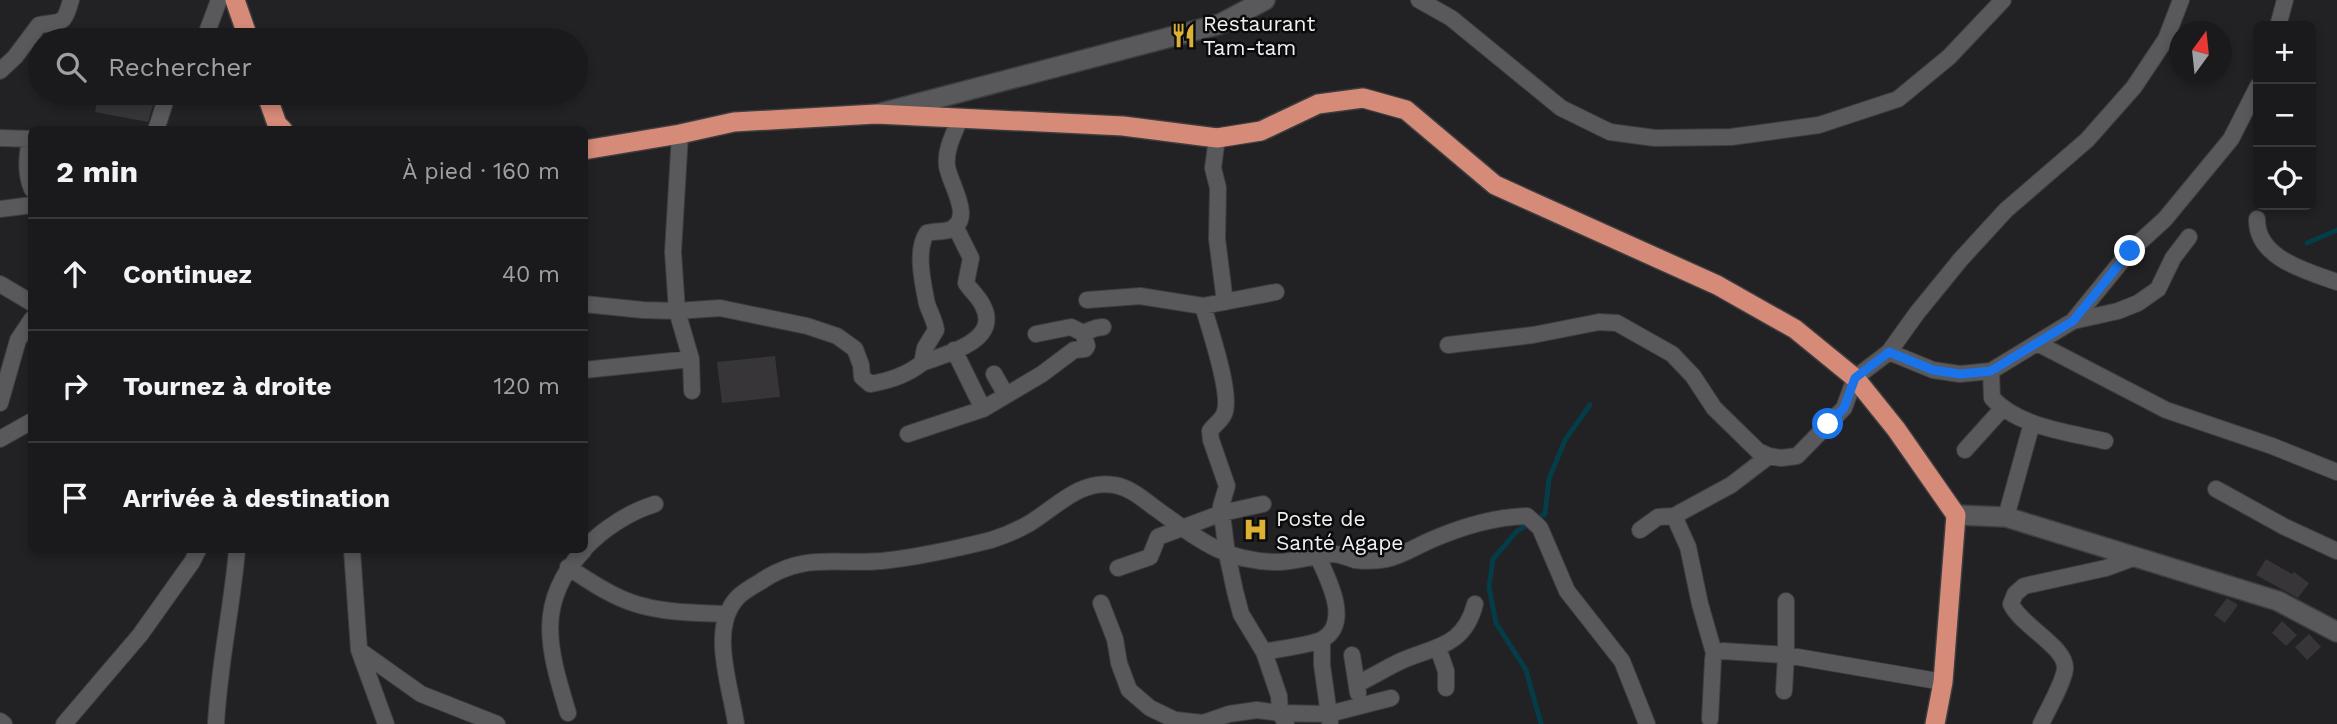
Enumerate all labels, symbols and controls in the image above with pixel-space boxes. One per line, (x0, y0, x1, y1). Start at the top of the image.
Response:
place label: Restaurant Tam-tam (1203, 11, 1315, 60)
restaurant icon: Restaurant Tam-tam (1169, 21, 1197, 49)
north arrow (2169, 21, 2232, 84)
map controls (2253, 21, 2316, 210)
button: + (2253, 21, 2316, 84)
search box (28, 28, 588, 105)
icon: search (52, 48, 90, 86)
text: Rechercher (108, 52, 252, 82)
button: − (2253, 84, 2316, 147)
button: locate (2253, 147, 2316, 210)
text: 2 min (56, 154, 138, 189)
text: À pied · 160 m (402, 158, 560, 185)
route end (2114, 235, 2145, 266)
icon: ahead (56, 255, 94, 293)
text: Continuez (123, 259, 252, 289)
text: 40 m (502, 261, 560, 288)
icon: right (56, 367, 94, 405)
text: Tournez à droite (123, 371, 332, 401)
text: 120 m (494, 373, 560, 400)
route start (1812, 408, 1843, 439)
icon: arrive (56, 479, 94, 517)
text: Arrivée à destination (123, 483, 390, 513)
place label: Poste de Santé Agape (1276, 506, 1403, 555)
hospital icon: Poste de Santé Agape (1242, 516, 1270, 544)

